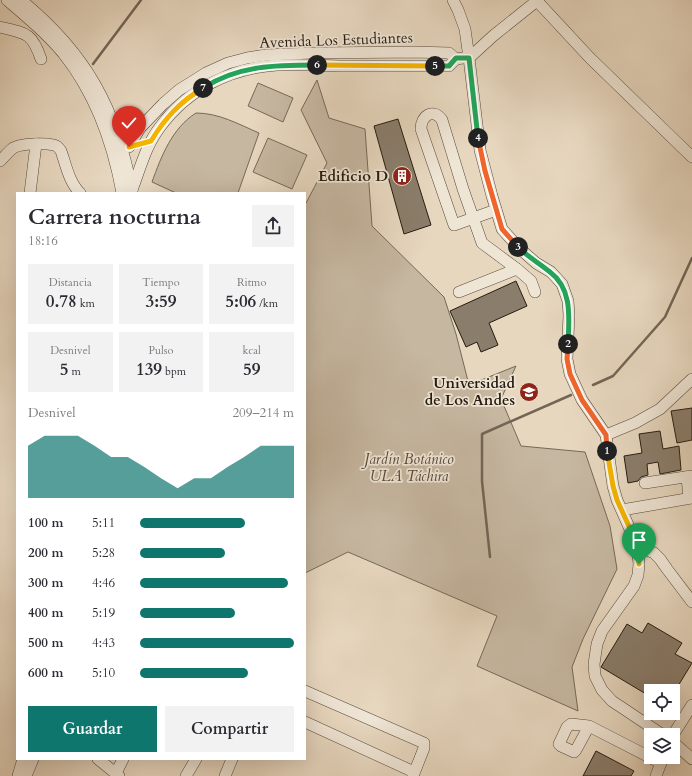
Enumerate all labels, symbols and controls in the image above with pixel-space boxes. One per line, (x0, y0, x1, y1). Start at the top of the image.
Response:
street label: Avenida Los Estudiantes (259, 27, 413, 53)
pin: 6 (307, 55, 327, 75)
pin: 5 (425, 56, 445, 76)
text: 6 (314, 57, 320, 72)
text: 5 (432, 58, 438, 73)
pin: 7 (193, 78, 213, 98)
text: 7 (200, 80, 206, 95)
pin (112, 106, 146, 147)
icon: check (118, 112, 140, 134)
pin: 4 (468, 128, 488, 148)
text: 4 (475, 130, 481, 145)
building icon: Edificio D (391, 165, 413, 187)
place label: Edificio D (318, 166, 388, 186)
text: Carrera nocturna (28, 202, 201, 232)
button: share (252, 205, 294, 247)
text: 18:16 (28, 232, 58, 250)
pin: 3 (508, 237, 528, 257)
text: 3 (515, 239, 521, 254)
text: Distancia (49, 275, 92, 290)
text: Tiempo (142, 275, 180, 290)
text: Ritmo (237, 275, 266, 290)
text: 0.78 (46, 290, 77, 313)
text: 3:59 (145, 290, 177, 313)
text: 5:06 (225, 290, 256, 313)
text: km (77, 296, 95, 311)
text: /km (256, 296, 278, 311)
pin: 2 (558, 334, 578, 354)
text: 2 (565, 336, 571, 351)
text: Desnivel (50, 343, 90, 358)
text: Pulso (149, 343, 173, 358)
text: kcal (242, 343, 261, 358)
text: 5 (60, 358, 69, 381)
text: 139 (136, 358, 162, 381)
text: 59 (243, 358, 260, 381)
text: m (69, 364, 81, 379)
text: bpm (162, 364, 186, 379)
place label: Universidad de Los Andes (425, 373, 515, 410)
school or university icon: Universidad de Los Andes (518, 381, 540, 403)
text: Desnivel (28, 404, 76, 422)
text: 209–214 m (232, 404, 294, 422)
pin: 1 (597, 441, 617, 461)
text: 1 (604, 443, 610, 458)
park label: Jardín Botánico ULA Táchira (360, 449, 454, 486)
text: 100 m (28, 514, 63, 532)
text: 5:11 (92, 514, 115, 532)
pin (622, 523, 656, 564)
icon: arrive (628, 529, 650, 551)
text: 200 m (28, 544, 63, 562)
text: 5:28 (92, 544, 115, 562)
text: 300 m (28, 574, 63, 592)
text: 4:46 (92, 574, 115, 592)
text: 400 m (28, 604, 63, 622)
text: 5:19 (92, 604, 115, 622)
text: 500 m (28, 634, 63, 652)
text: 4:43 (92, 634, 115, 652)
text: 600 m (28, 664, 63, 682)
text: 5:10 (92, 664, 115, 682)
map controls (644, 684, 680, 764)
button: locate (644, 684, 680, 720)
button: Guardar (28, 706, 157, 752)
button: Compartir (165, 706, 294, 752)
button: layers (644, 728, 680, 764)

